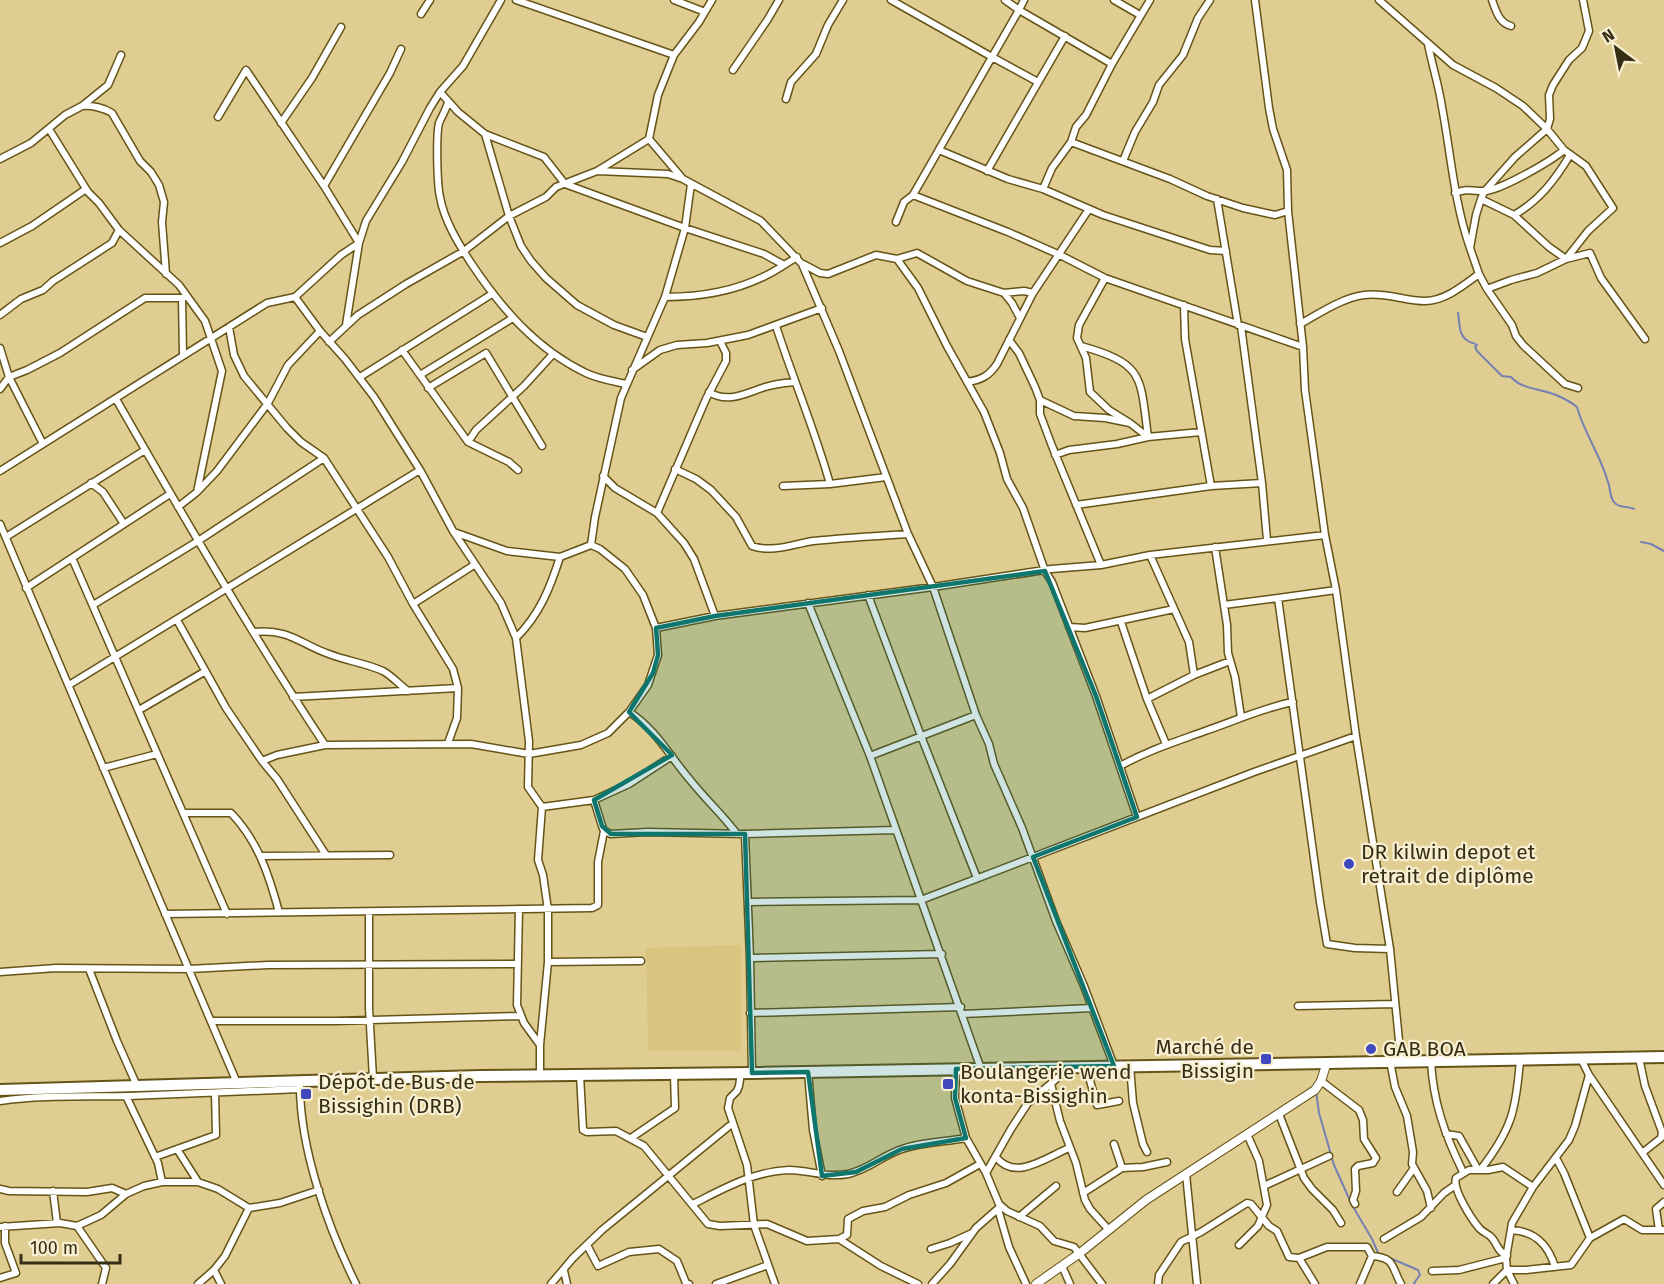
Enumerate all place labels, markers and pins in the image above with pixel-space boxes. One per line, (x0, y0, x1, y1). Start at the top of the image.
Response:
place label: DR kilwin depot et retrait de diplôme (1361, 839, 1536, 889)
marker: DR kilwin depot et retrait de diplôme (1342, 857, 1356, 871)
place label: Marché de Bissigin (1155, 1034, 1254, 1084)
place label: GAB BOA (1383, 1036, 1466, 1062)
marker: GAB BOA (1364, 1042, 1378, 1056)
marker: Marché de Bissigin (1259, 1052, 1273, 1066)
place label: Boulangerie wend konta-Bissighin (960, 1059, 1131, 1109)
place label: Dépôt de Bus de Bissighin (DRB) (318, 1069, 475, 1119)
marker: Boulangerie wend konta-Bissighin (941, 1077, 955, 1091)
marker: Dépôt de Bus de Bissighin (DRB) (299, 1087, 313, 1101)

